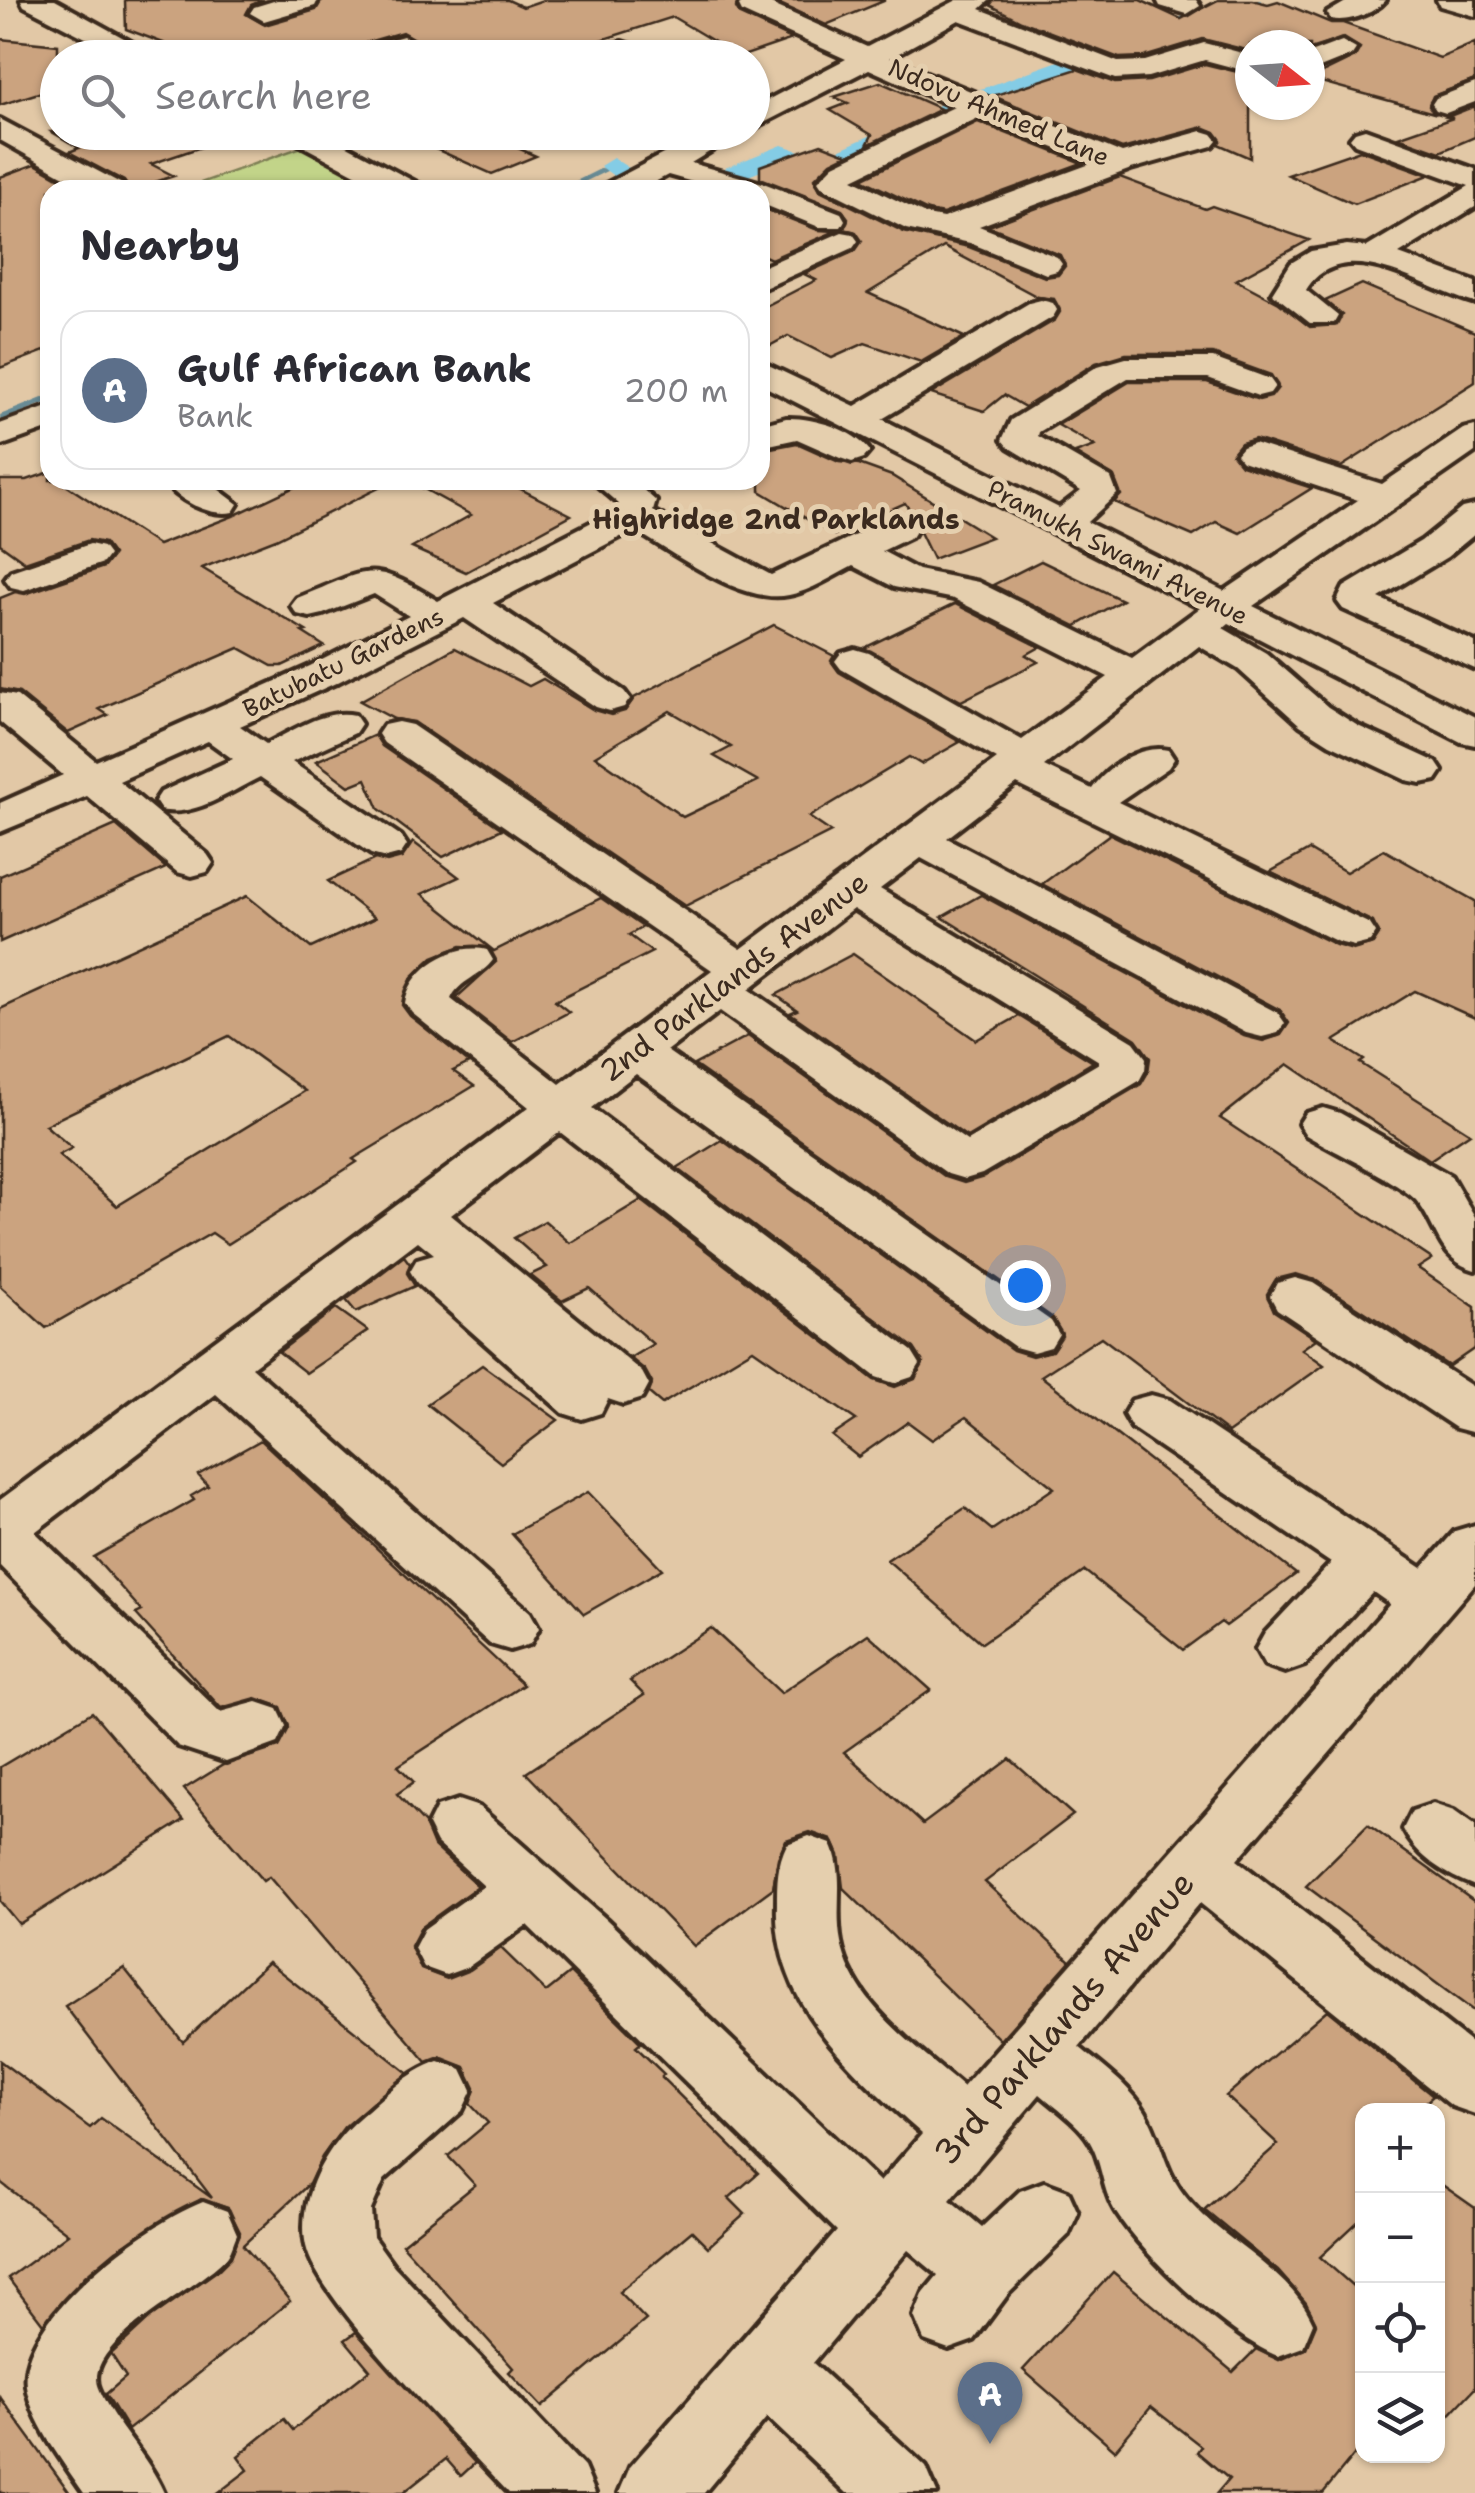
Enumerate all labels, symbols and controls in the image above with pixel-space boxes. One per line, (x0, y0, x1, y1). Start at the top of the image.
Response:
north arrow (1235, 30, 1325, 120)
search box (40, 40, 770, 150)
street label: Ndovu Ahmed Lane (883, 50, 1115, 174)
icon: search (75, 68, 130, 123)
text: Search here (155, 70, 372, 121)
text: Nearby (80, 217, 240, 273)
text: Gulf African Bank (177, 343, 532, 394)
text: A (102, 369, 127, 412)
text: 200 m (624, 369, 728, 412)
text: Bank (177, 394, 253, 437)
street label: Pramukh Swami Avenue (982, 471, 1254, 633)
district label: Highridge 2nd Parklands (592, 500, 960, 538)
street label: Batubatu Gardens (237, 599, 449, 725)
street label: 2nd Parklands Avenue (591, 862, 877, 1091)
your location (1000, 1260, 1051, 1311)
street label: 3rd Parklands Avenue (923, 1861, 1205, 2175)
map controls (1355, 2103, 1445, 2463)
button: + (1355, 2103, 1445, 2193)
button: − (1355, 2193, 1445, 2283)
button: locate (1355, 2283, 1445, 2373)
pin: A (958, 2362, 1022, 2444)
button: layers (1355, 2373, 1445, 2463)

